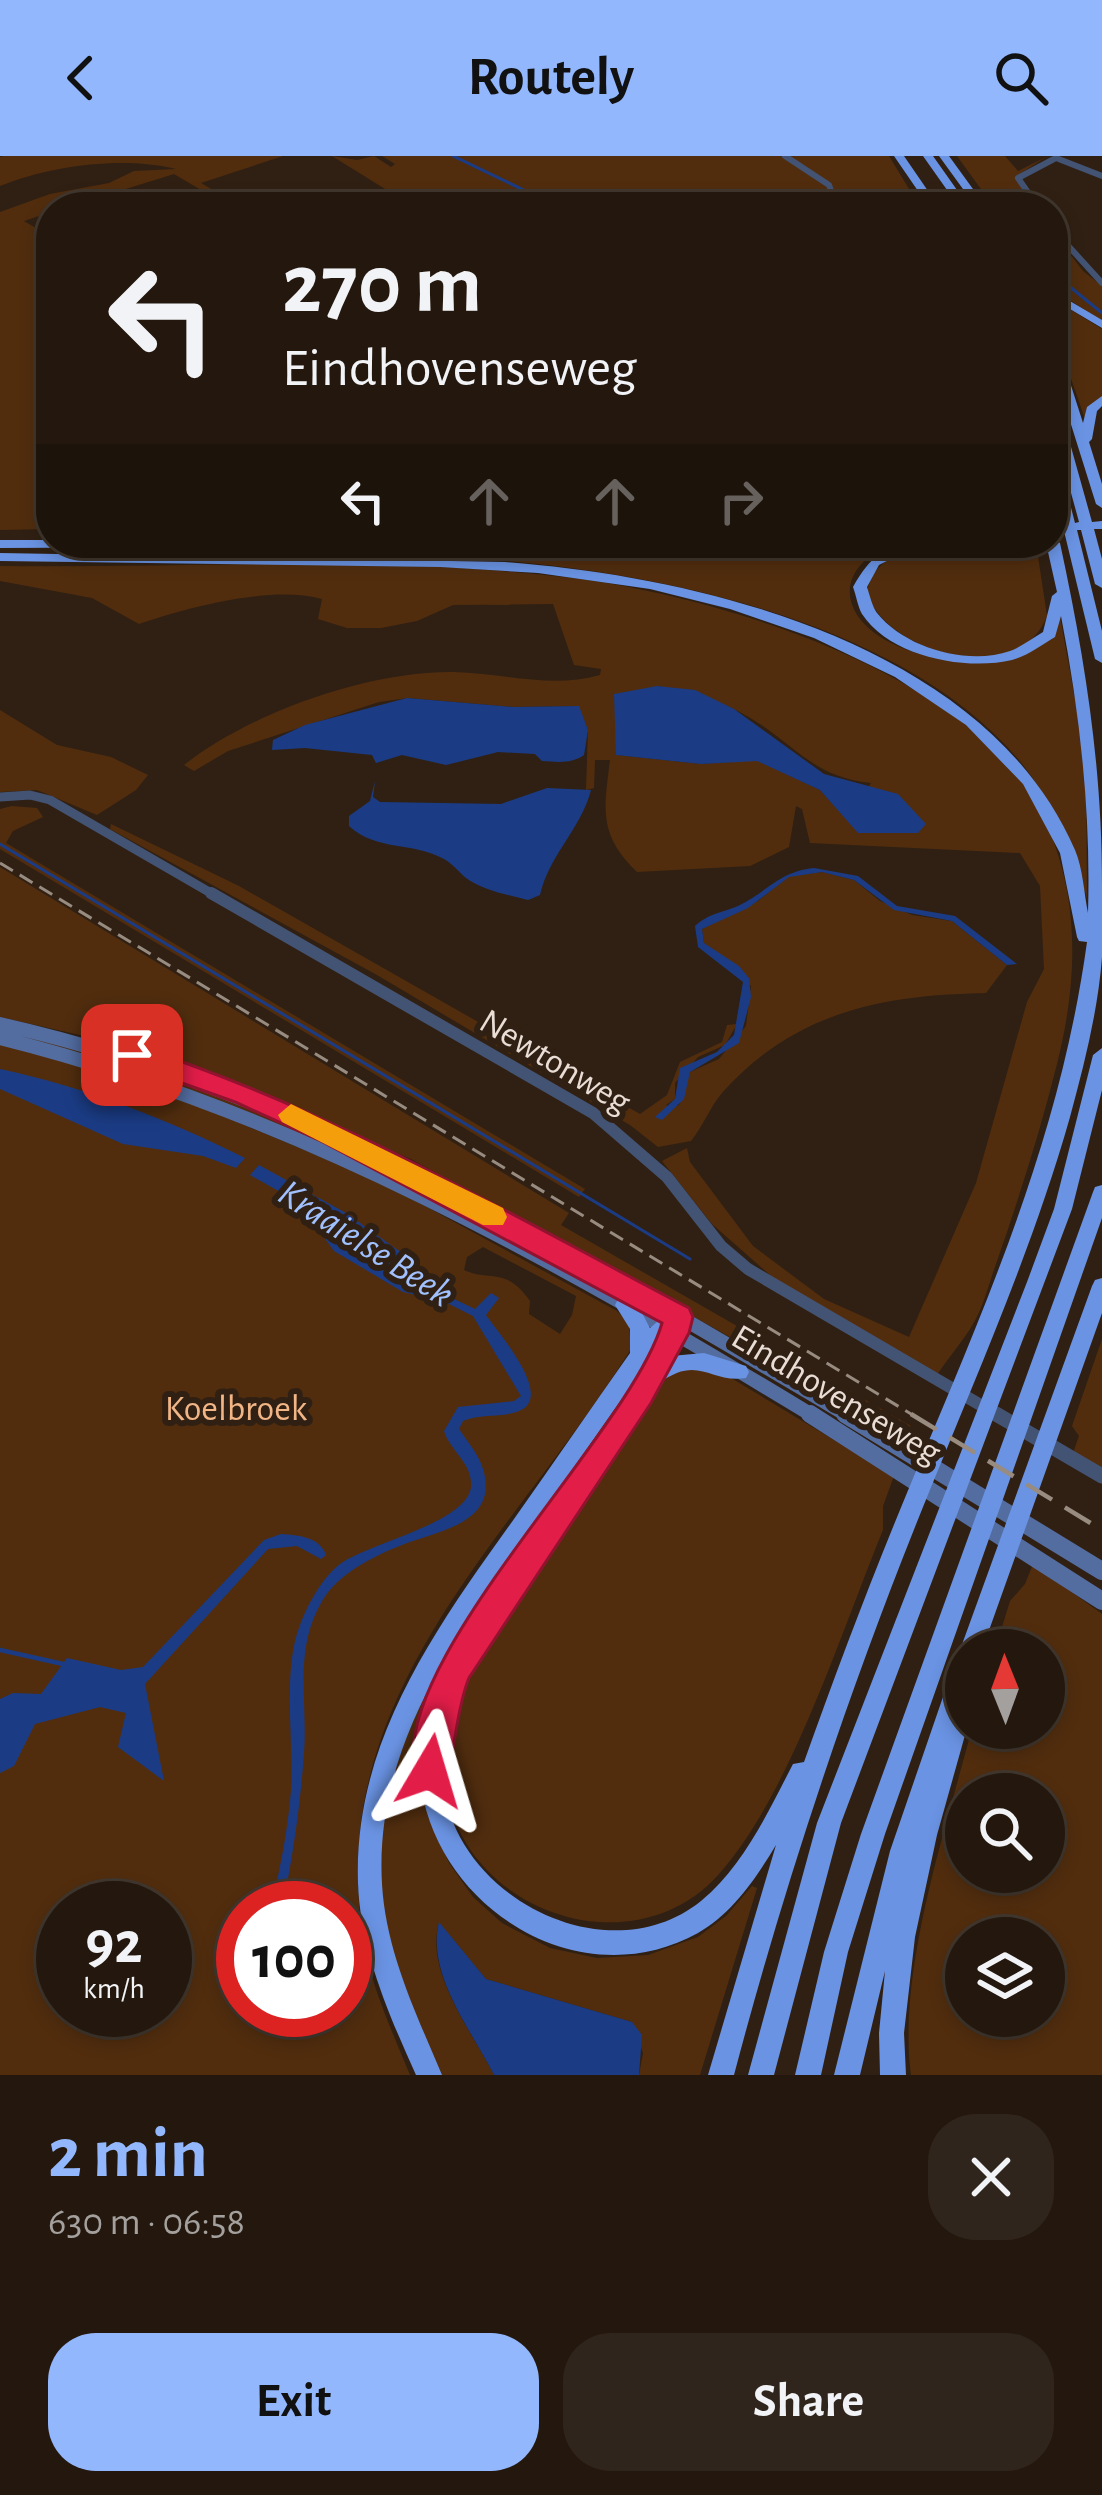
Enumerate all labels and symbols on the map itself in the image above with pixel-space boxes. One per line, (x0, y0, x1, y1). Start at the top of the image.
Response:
street label: Newtonweg (474, 1003, 637, 1121)
pin (81, 1004, 183, 1106)
water label: Kraaielse Beek (271, 1173, 460, 1315)
street label: Eindhovenseweg (725, 1318, 947, 1471)
park label: Koelbroek (165, 1391, 308, 1427)
north arrow (945, 1629, 1065, 1749)
position arrow (367, 1708, 493, 1834)
speed limit sign: 100 (216, 1881, 372, 2037)

